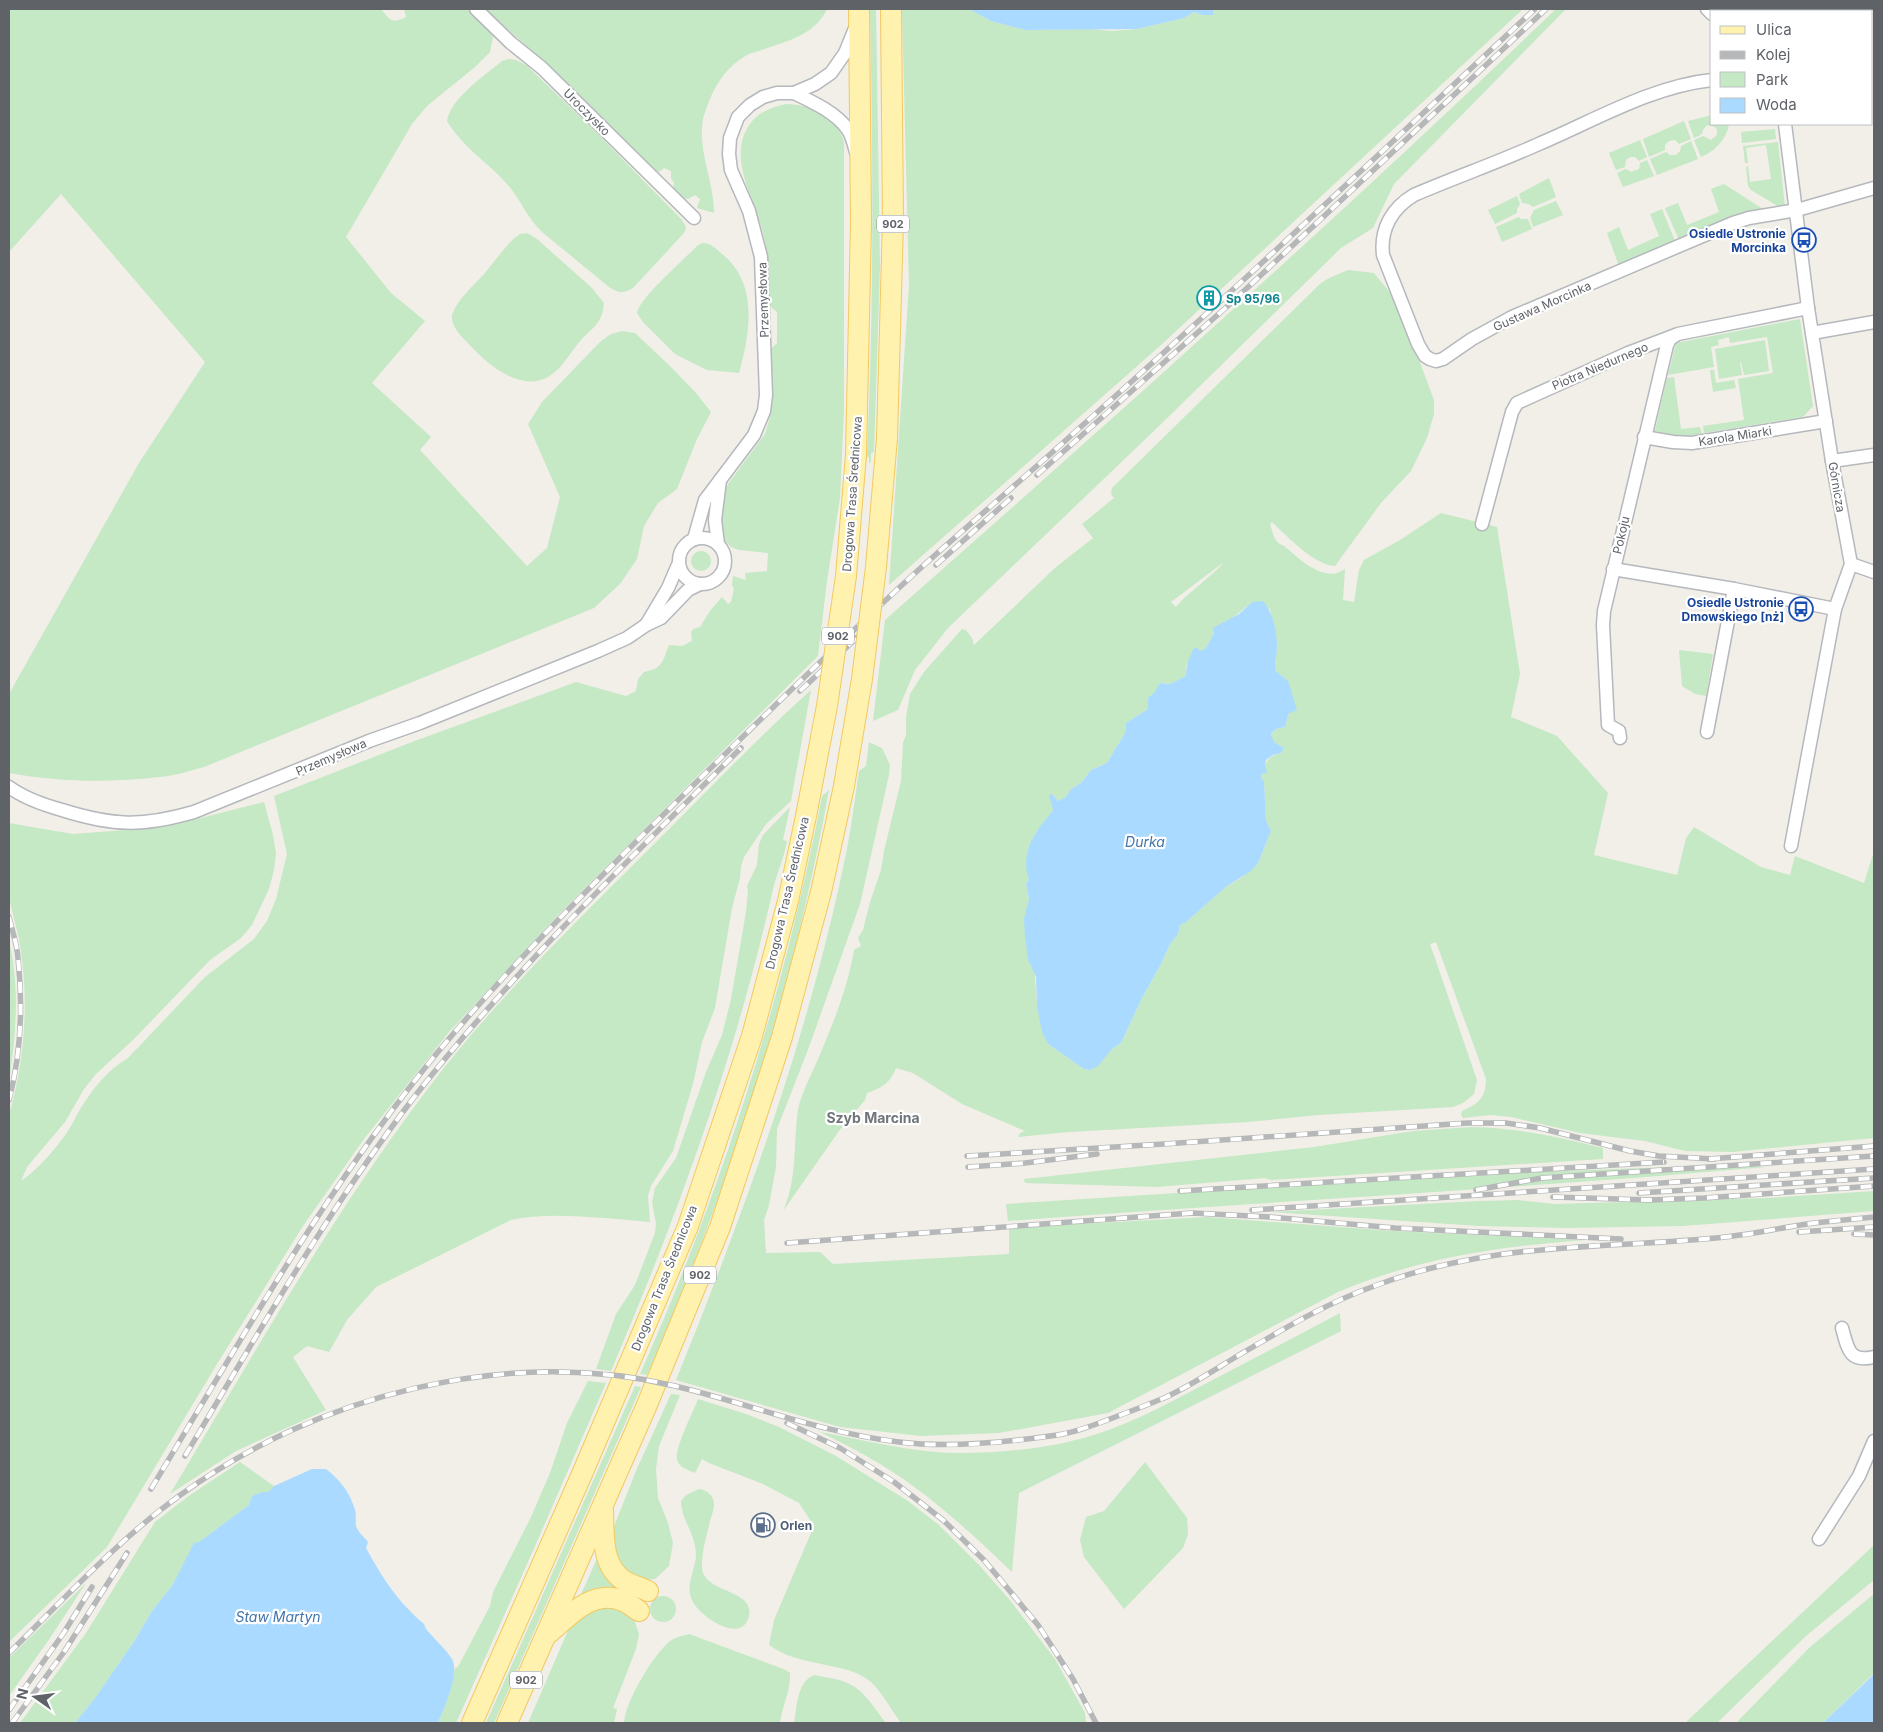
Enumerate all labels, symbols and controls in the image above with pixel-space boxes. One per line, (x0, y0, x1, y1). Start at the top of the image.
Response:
legend (1710, 10, 1873, 125)
text: Ulica (1756, 20, 1792, 39)
text: Kolej (1756, 45, 1791, 64)
text: Park (1756, 70, 1789, 89)
street label: Uroczysko (560, 85, 614, 139)
text: Woda (1756, 95, 1797, 114)
road number: 902 (877, 215, 909, 232)
place label: Osiedle Ustronie Morcinka (1689, 226, 1786, 255)
bus stop icon: Osiedle Ustronie Morcinka (1791, 227, 1817, 253)
street label: Przemysłowa (754, 262, 772, 338)
street label: Gustawa Morcinka (1491, 278, 1593, 334)
building icon: Sp 95/96 (1196, 285, 1222, 311)
place label: Sp 95/96 (1226, 291, 1280, 306)
street label: Piotra Niedurnego (1550, 339, 1650, 393)
street label: Drogowa Trasa Średnicowa (839, 416, 865, 572)
street label: Karola Miarki (1697, 423, 1773, 449)
street label: Górnicza (1825, 461, 1849, 513)
street label: Pokoju (1609, 515, 1633, 555)
place label: Osiedle Ustronie Dmowskiego [nż] (1682, 595, 1784, 624)
bus stop icon: Osiedle Ustronie Dmowskiego [nż] (1788, 596, 1814, 622)
road number: 902 (822, 628, 854, 644)
street label: Przemysłowa (293, 735, 369, 779)
street label: Drogowa Trasa Średnicowa (762, 815, 812, 971)
water label: Durka (1125, 833, 1165, 850)
district label: Szyb Marcina (826, 1109, 920, 1126)
street label: Drogowa Trasa Średnicowa (628, 1203, 700, 1353)
road number: 902 (684, 1266, 716, 1284)
fuel station icon: Orlen (750, 1512, 776, 1538)
place label: Orlen (780, 1518, 812, 1533)
water label: Staw Martyn (235, 1608, 321, 1625)
north arrow (10, 1672, 60, 1722)
road number: 902 (510, 1672, 542, 1688)
text: N (12, 1687, 31, 1701)

